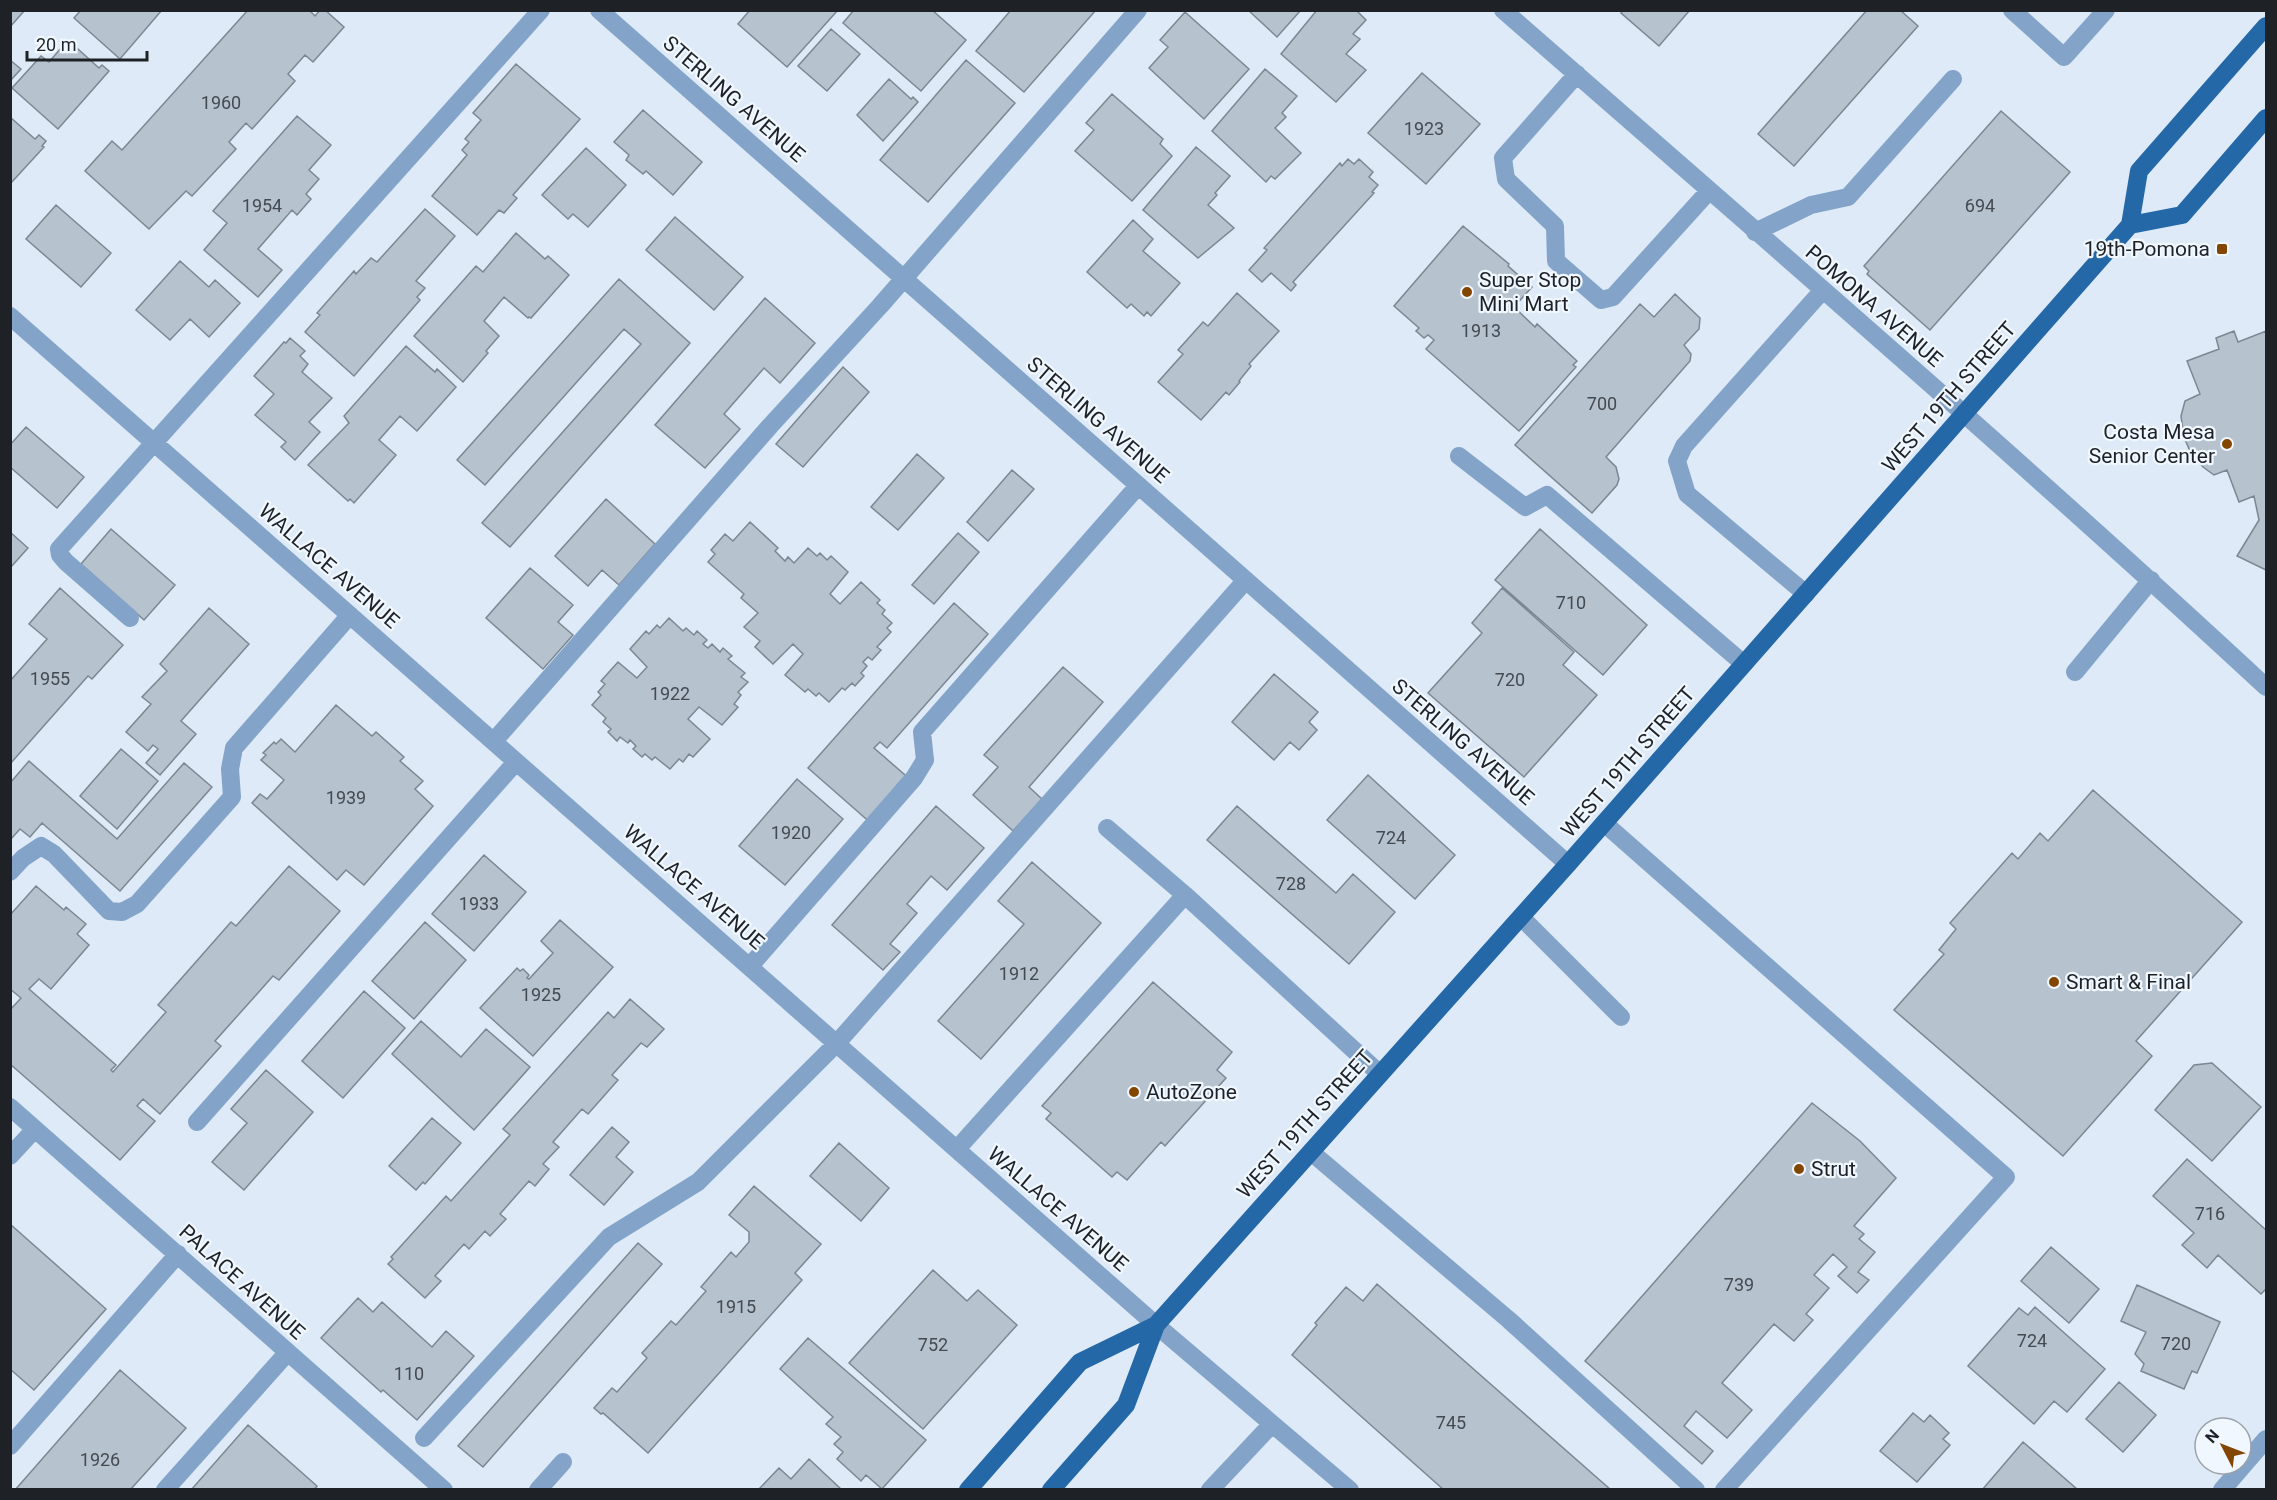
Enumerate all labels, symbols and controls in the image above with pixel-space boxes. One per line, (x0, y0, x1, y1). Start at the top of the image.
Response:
scale bar (27, 24, 147, 62)
street label: STERLING AVENUE (658, 31, 810, 167)
text: 20 m (36, 34, 76, 55)
house number: 1960 (201, 92, 241, 113)
house number: 1923 (1404, 118, 1444, 139)
house number: 1954 (242, 195, 282, 216)
house number: 694 (1965, 195, 1995, 216)
place label: 19th-Pomona (2084, 237, 2210, 261)
street label: POMONA AVENUE (1801, 240, 1947, 372)
marker: 19th-Pomona (2215, 242, 2229, 256)
place label: Super Stop Mini Mart (1479, 268, 1581, 316)
marker: Super Stop Mini Mart (1460, 285, 1474, 299)
street label: WEST 19TH STREET (1877, 317, 2021, 477)
house number: 1913 (1461, 320, 1501, 341)
street label: STERLING AVENUE (1022, 352, 1174, 488)
house number: 700 (1587, 393, 1617, 414)
place label: Costa Mesa Senior Center (2089, 420, 2215, 468)
marker: Costa Mesa Senior Center (2220, 437, 2234, 451)
street label: WALLACE AVENUE (254, 499, 404, 633)
house number: 710 (1556, 592, 1586, 613)
house number: 1955 (30, 668, 70, 689)
house number: 720 (1495, 669, 1525, 690)
street label: STERLING AVENUE (1387, 674, 1539, 810)
street label: WEST 19TH STREET (1556, 682, 1700, 842)
house number: 1922 (650, 683, 690, 704)
house number: 1939 (326, 787, 366, 808)
street label: WALLACE AVENUE (619, 820, 769, 954)
house number: 1920 (771, 822, 811, 843)
house number: 724 (1376, 827, 1406, 848)
house number: 728 (1276, 873, 1306, 894)
house number: 1933 (459, 893, 499, 914)
house number: 1912 (999, 963, 1039, 984)
place label: Smart & Final (2066, 970, 2191, 994)
marker: Smart & Final (2047, 975, 2061, 989)
house number: 1925 (521, 984, 561, 1005)
street label: WEST 19TH STREET (1232, 1045, 1378, 1203)
place label: AutoZone (1146, 1080, 1237, 1104)
marker: AutoZone (1127, 1085, 1141, 1099)
street label: WALLACE AVENUE (983, 1142, 1133, 1276)
place label: Strut (1811, 1157, 1856, 1181)
marker: Strut (1792, 1162, 1806, 1176)
house number: 716 (2195, 1203, 2225, 1224)
street label: PALACE AVENUE (174, 1220, 310, 1345)
house number: 739 (1724, 1274, 1754, 1295)
house number: 1915 (716, 1296, 756, 1317)
house number: 724 (2017, 1330, 2047, 1351)
house number: 720 (2161, 1333, 2191, 1354)
house number: 752 (918, 1334, 948, 1355)
house number: 110 (394, 1363, 424, 1384)
house number: 745 (1436, 1412, 1466, 1433)
north arrow (2193, 1416, 2253, 1476)
text: N (2201, 1426, 2223, 1447)
house number: 1926 (80, 1449, 120, 1470)

